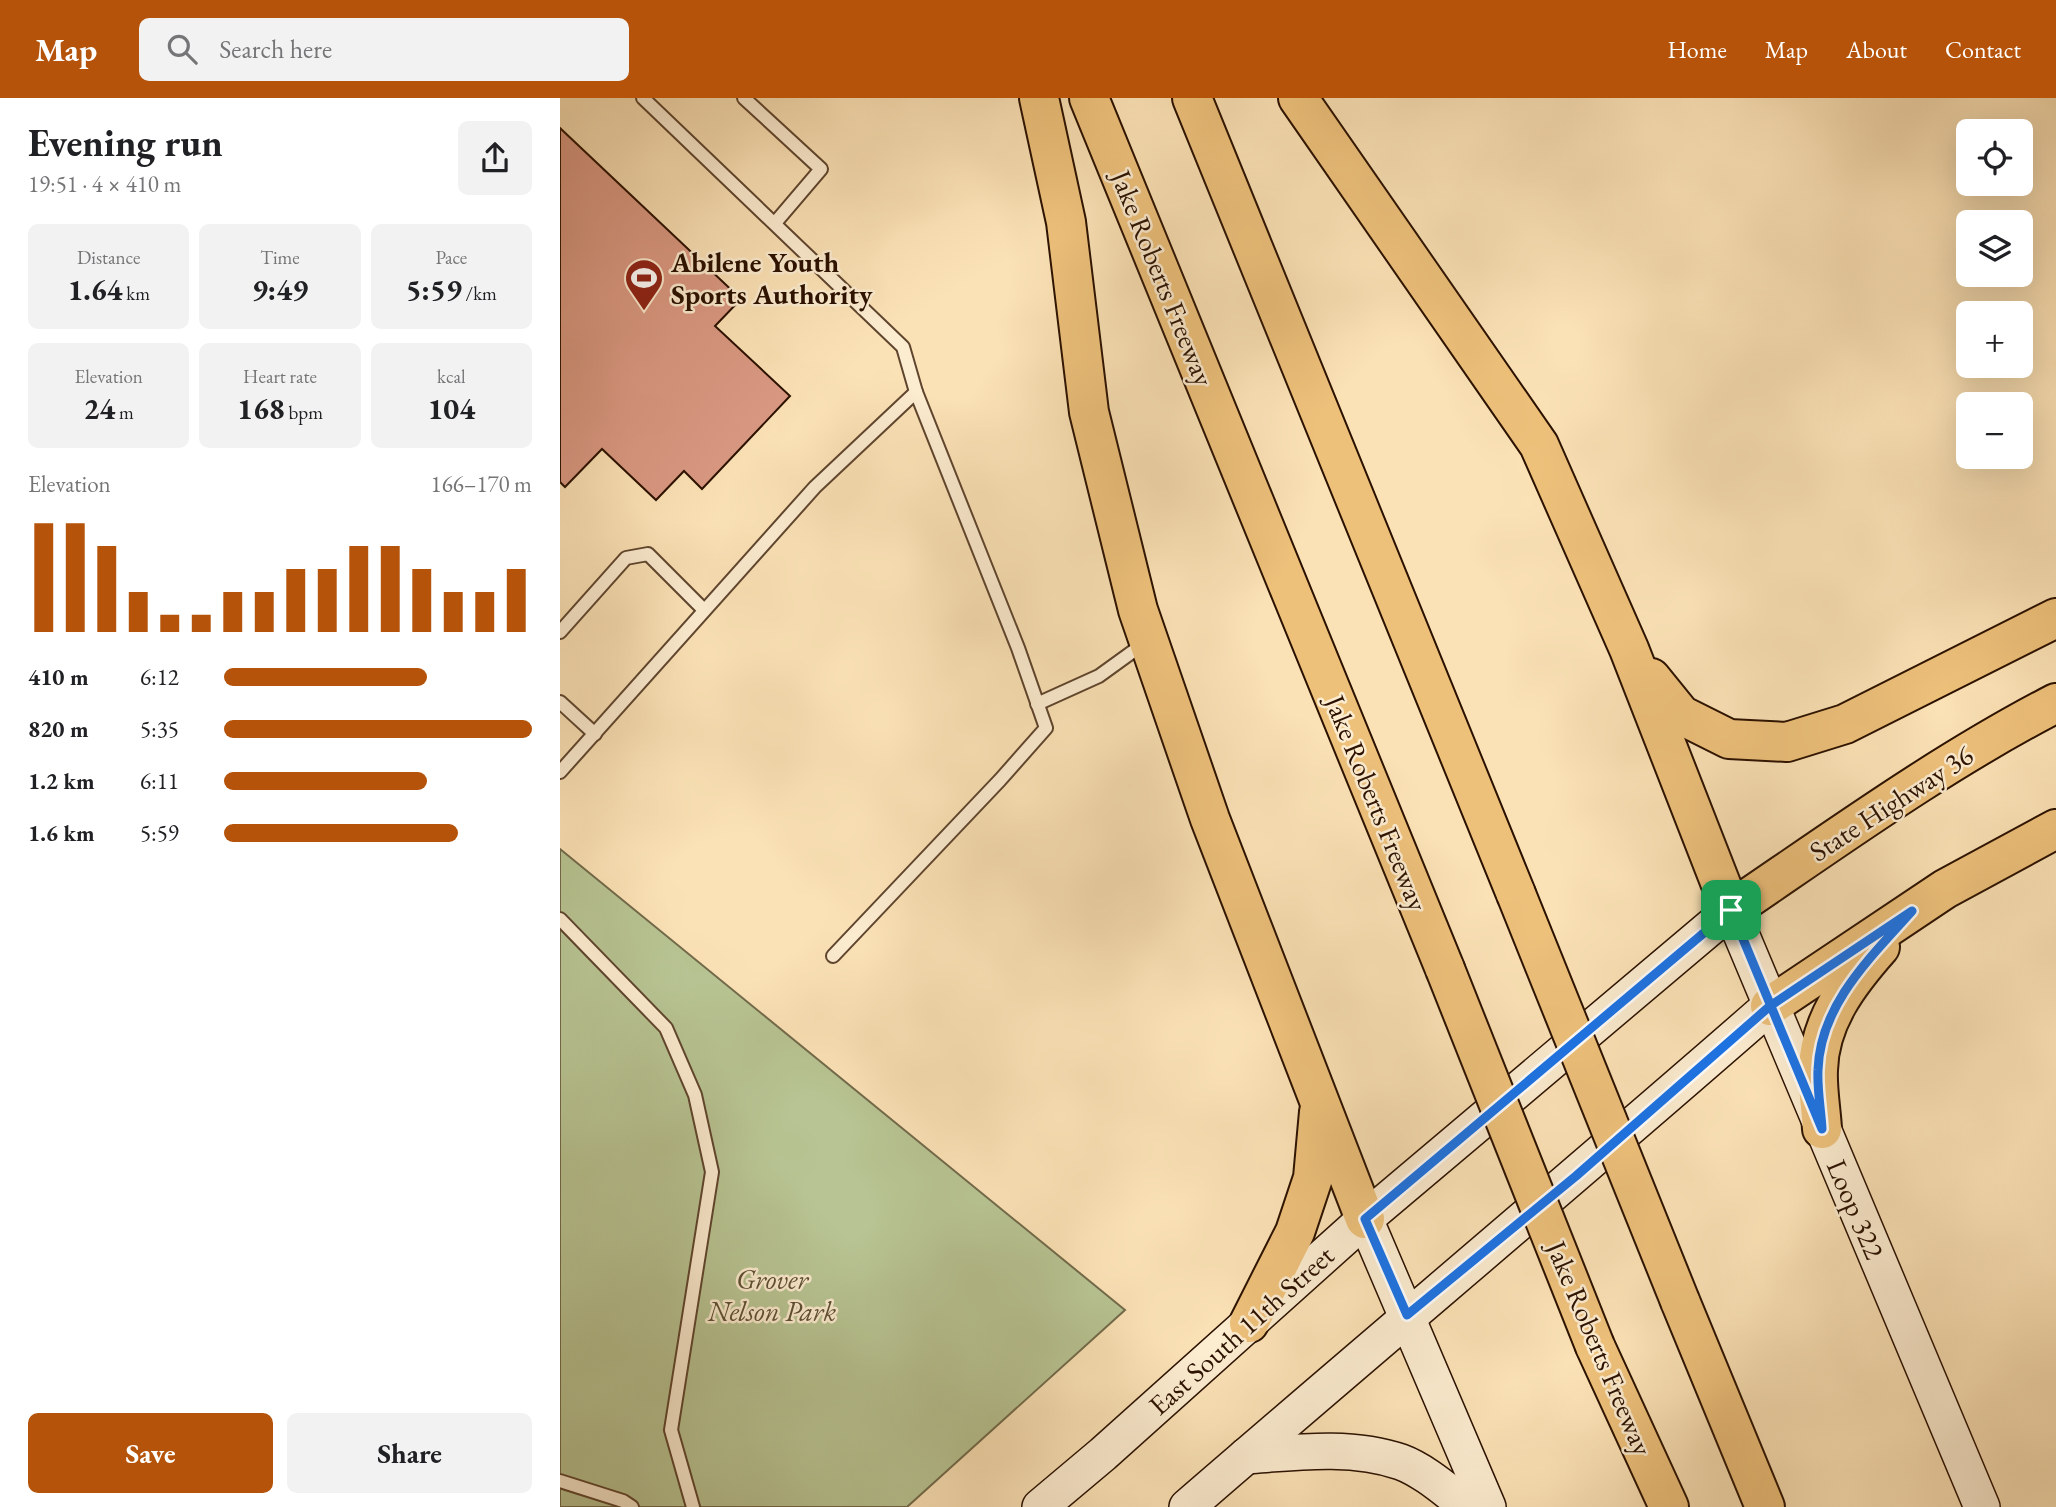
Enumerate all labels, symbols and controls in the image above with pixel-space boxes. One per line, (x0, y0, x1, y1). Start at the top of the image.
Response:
search box (139, 18, 629, 81)
text: Map (35, 28, 97, 71)
icon: search (163, 30, 201, 68)
text: Search here (219, 32, 332, 66)
text: Home (1667, 34, 1727, 65)
text: Map (1765, 34, 1808, 65)
text: About (1846, 34, 1907, 65)
text: Contact (1945, 34, 2021, 65)
text: Evening run (28, 118, 223, 167)
map controls (1956, 119, 2033, 469)
button: locate (1956, 119, 2033, 196)
button: share (458, 121, 532, 195)
street label: Jake Roberts Freeway (1103, 163, 1223, 392)
text: 19:51 · 4 × 410 m (28, 169, 181, 199)
button: layers (1956, 210, 2033, 287)
place label: Abilene Youth Sports Authority (670, 244, 873, 312)
text: Distance (77, 245, 140, 270)
text: Time (260, 245, 300, 270)
text: Pace (435, 245, 467, 270)
sports icon: Abilene Youth Sports Authority (623, 257, 665, 312)
text: 1.64 (67, 270, 122, 309)
text: 9:49 (252, 270, 308, 309)
text: 5:59 (406, 270, 462, 309)
text: km (122, 281, 150, 306)
text: /km (462, 281, 497, 306)
button: + (1956, 301, 2033, 378)
text: Elevation (74, 364, 143, 389)
text: Heart rate (243, 364, 317, 389)
text: kcal (437, 364, 466, 389)
text: 24 (83, 389, 115, 428)
text: 168 (237, 389, 285, 428)
text: 104 (428, 389, 475, 428)
button: − (1956, 392, 2033, 469)
text: m (115, 400, 134, 425)
text: bpm (285, 400, 323, 425)
text: Elevation (28, 469, 111, 499)
text: 166–170 m (431, 469, 532, 499)
text: 410 m (28, 662, 89, 692)
text: 6:12 (140, 662, 179, 692)
street label: Jake Roberts Freeway (1317, 688, 1437, 917)
text: 820 m (28, 714, 89, 744)
text: 5:35 (140, 714, 179, 744)
street label: State Highway 36 (1802, 737, 1980, 869)
text: 1.2 km (28, 766, 95, 796)
text: 6:11 (140, 766, 179, 796)
text: 1.6 km (28, 818, 95, 848)
text: 5:59 (140, 818, 179, 848)
pin (1701, 880, 1761, 940)
icon: arrive (1712, 891, 1750, 929)
street label: Loop 322 (1819, 1154, 1893, 1265)
street label: Jake Roberts Freeway (1538, 1234, 1662, 1461)
street label: East South 11th Street (1141, 1237, 1341, 1423)
park label: Grover Nelson Park (707, 1261, 836, 1329)
button: Save (28, 1413, 273, 1493)
button: Share (287, 1413, 532, 1493)

